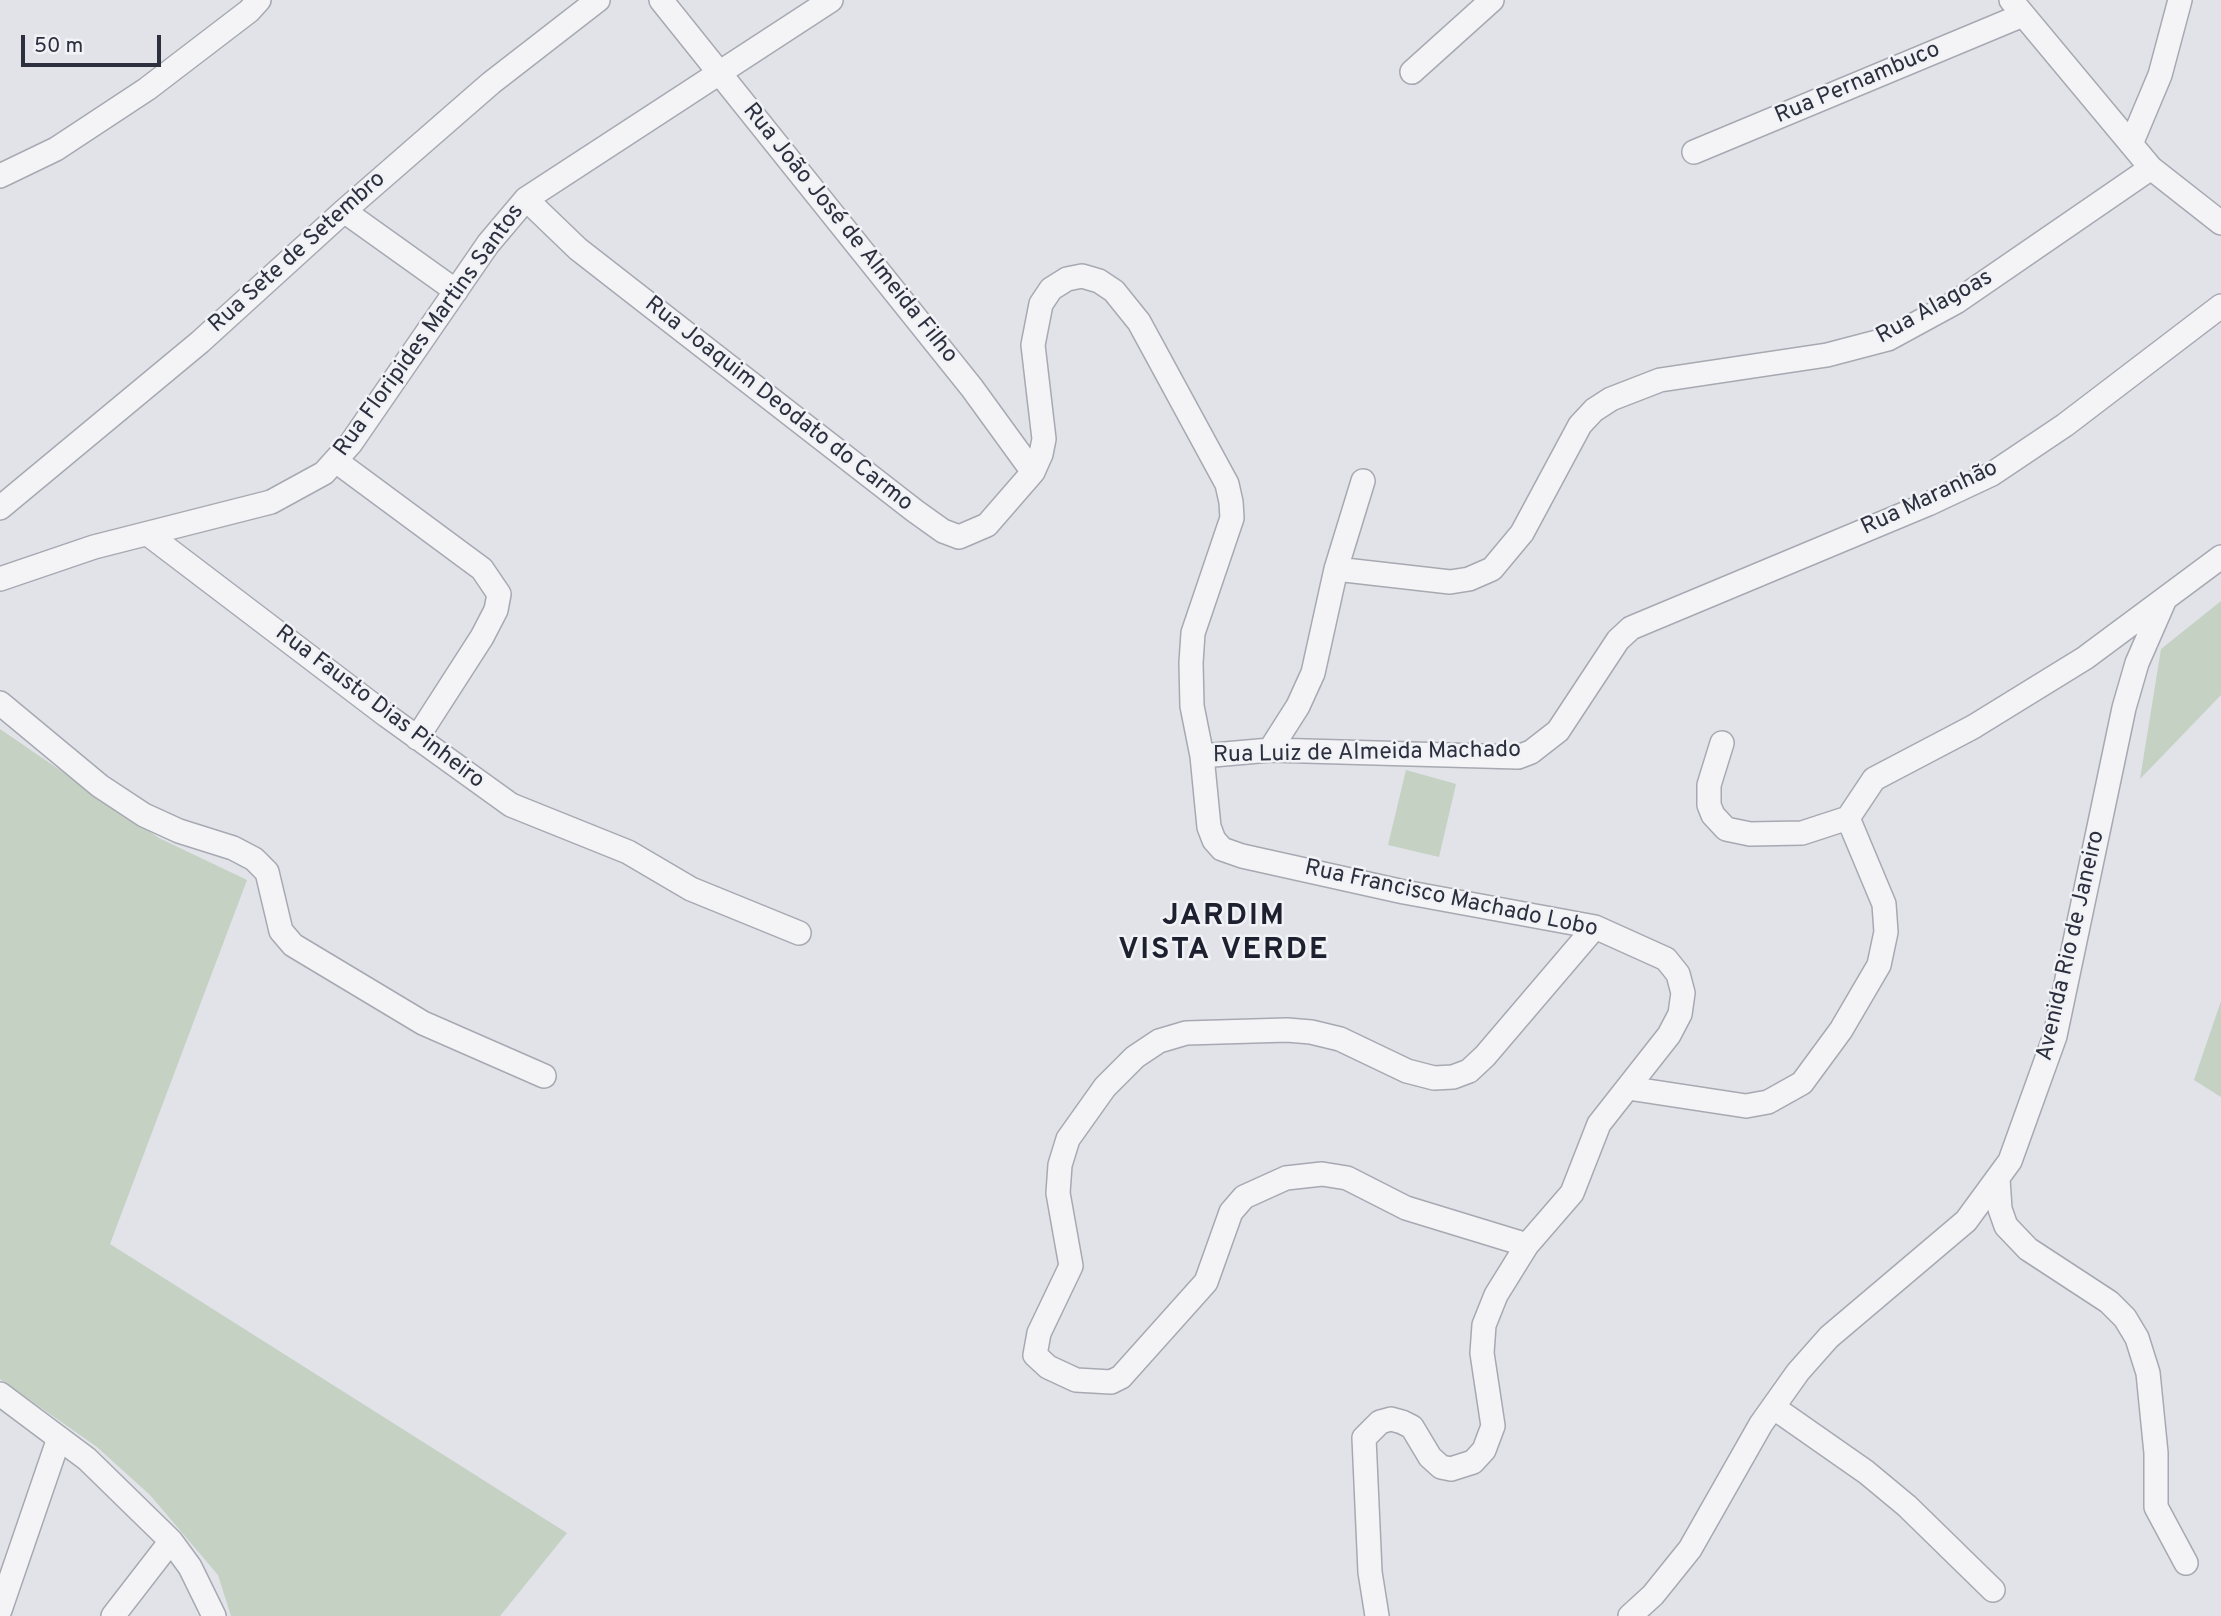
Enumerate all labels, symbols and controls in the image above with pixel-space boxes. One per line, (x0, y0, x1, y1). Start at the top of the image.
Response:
scale bar (24, 21, 164, 65)
text: 50 m (34, 33, 83, 60)
street label: Rua Pernambuco (1771, 37, 1945, 131)
street label: Rua João José de Almeida Filho (736, 98, 962, 370)
street label: Rua Sete de Setembro (204, 166, 392, 340)
street label: Rua Floripides Martins Santos (329, 199, 531, 463)
street label: Rua Alagoas (1872, 265, 1998, 351)
street label: Rua Joaquim Deodato do Carmo (638, 292, 918, 518)
street label: Rua Maranhão (1857, 455, 2003, 543)
street label: Rua Fausto Dias Pinheiro (269, 620, 489, 796)
street label: Rua Luiz de Almeida Machado (1213, 738, 1521, 770)
street label: Avenida Rio de Janeiro (2032, 828, 2112, 1064)
street label: Rua Francisco Machado Lobo (1302, 855, 1600, 945)
district label: JARDIM VISTA VERDE (1120, 900, 1328, 970)

